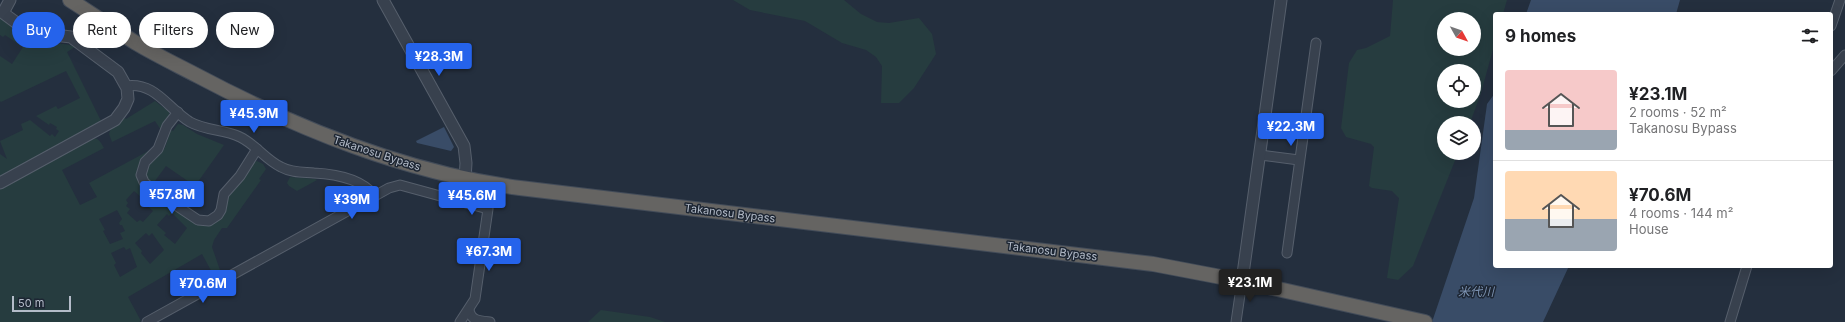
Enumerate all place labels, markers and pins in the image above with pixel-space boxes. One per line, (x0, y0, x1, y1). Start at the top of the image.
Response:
pin: ¥28.3M (406, 43, 472, 77)
pin: ¥45.9M (221, 100, 287, 134)
pin: ¥22.3M (1258, 113, 1324, 147)
pin: ¥57.8M (139, 181, 205, 215)
pin: ¥45.6M (439, 182, 505, 216)
pin: ¥39M (328, 186, 376, 220)
pin: ¥67.3M (456, 238, 522, 272)
pin: ¥23.1M (1217, 269, 1283, 303)
pin: ¥70.6M (170, 270, 236, 304)

